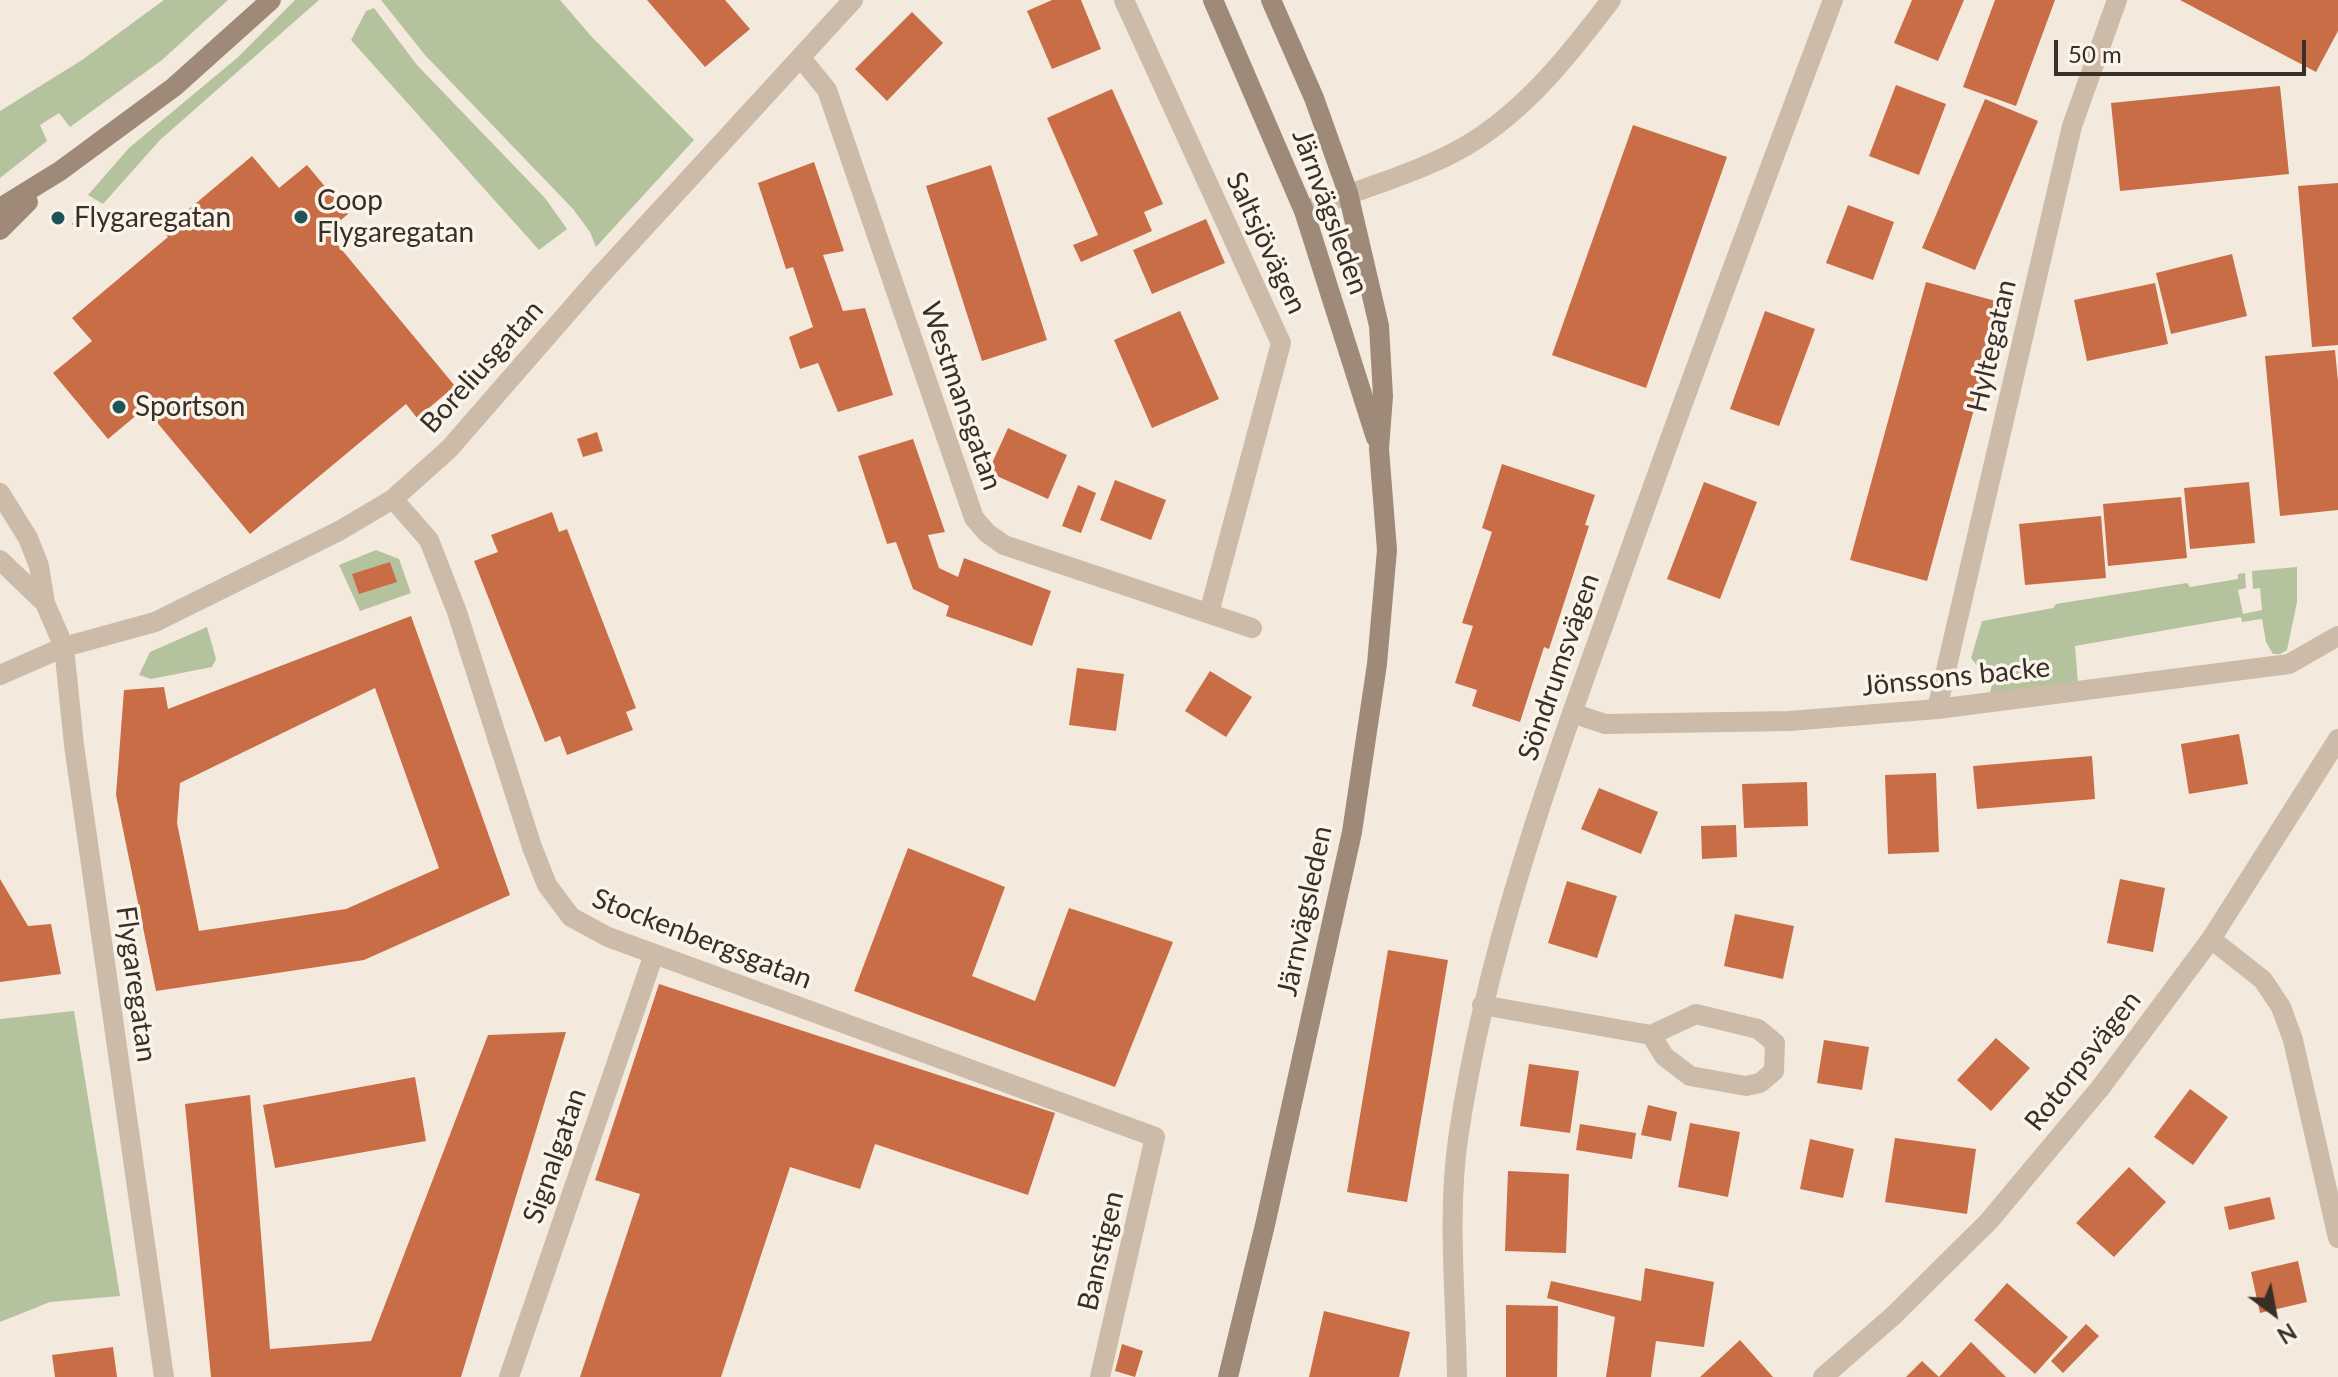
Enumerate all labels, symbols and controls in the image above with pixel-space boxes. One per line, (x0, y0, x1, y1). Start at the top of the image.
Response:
scale bar (2058, 24, 2310, 74)
text: 50 m (2068, 39, 2122, 68)
street label: Järnvägsleden (1285, 125, 1375, 299)
street label: Saltsjövägen (1219, 167, 1313, 319)
place label: Coop Flygaregatan (317, 184, 474, 250)
place label: Flygaregatan (74, 201, 231, 235)
marker: Coop Flygaregatan (292, 208, 310, 226)
marker: Flygaregatan (49, 209, 67, 227)
street label: Hyltegatan (1960, 277, 2024, 415)
street label: Boreliusgatan (414, 294, 550, 440)
street label: Westmansgatan (913, 297, 1009, 495)
place label: Sportson (135, 390, 245, 424)
marker: Sportson (110, 398, 128, 416)
street label: Söndrumsvägen (1511, 569, 1607, 765)
street label: Jönssons backe (1860, 650, 2052, 704)
street label: Järnvägsleden (1271, 823, 1339, 999)
street label: Stockenbergsgatan (587, 882, 817, 996)
street label: Flygaregatan (108, 904, 164, 1064)
street label: Rotorpsvägen (2018, 984, 2148, 1138)
street label: Signalgatan (516, 1084, 594, 1228)
street label: Banstigen (1071, 1188, 1131, 1314)
north arrow (2234, 1273, 2314, 1353)
text: N (2273, 1318, 2301, 1350)

